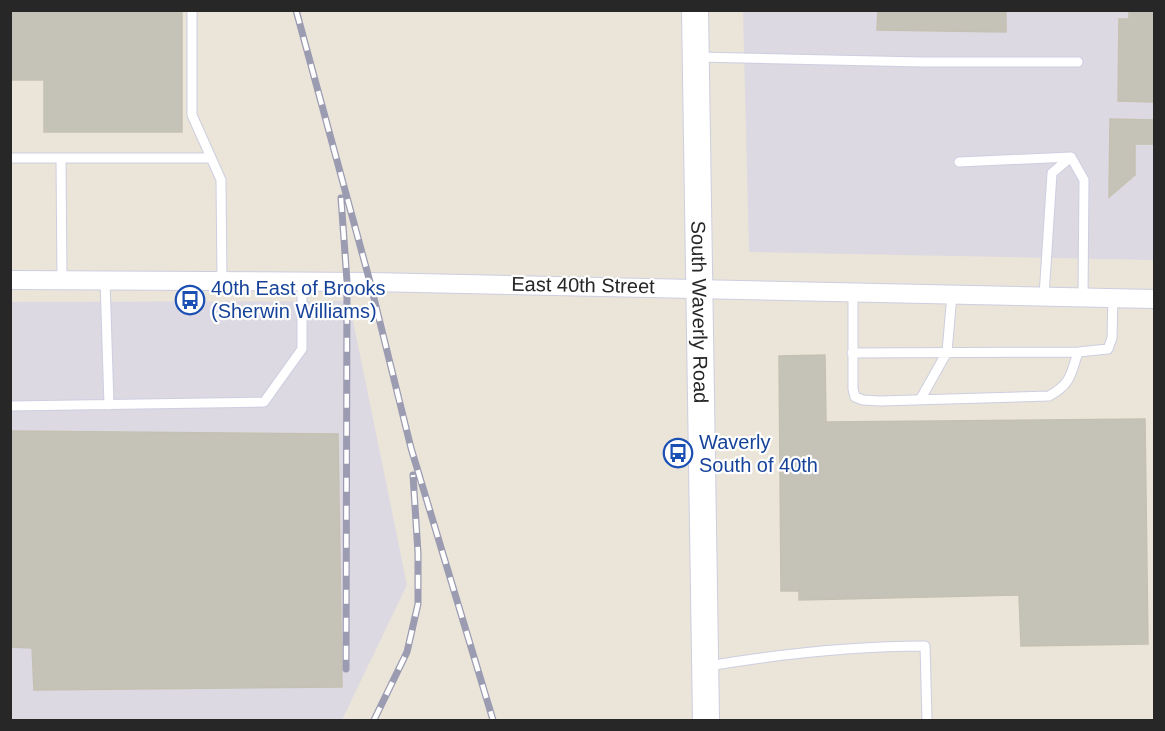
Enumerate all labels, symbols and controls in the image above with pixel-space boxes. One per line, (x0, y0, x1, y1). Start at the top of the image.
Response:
street label: South Waverly Road (687, 220, 712, 403)
street label: East 40th Street (511, 273, 655, 297)
place label: 40th East of Brooks (Sherwin Williams) (211, 277, 386, 322)
bus stop icon: 40th East of Brooks (Sherwin Williams) (174, 284, 206, 316)
place label: Waverly South of 40th (699, 431, 818, 476)
bus stop icon: Waverly South of 40th (662, 437, 694, 469)

